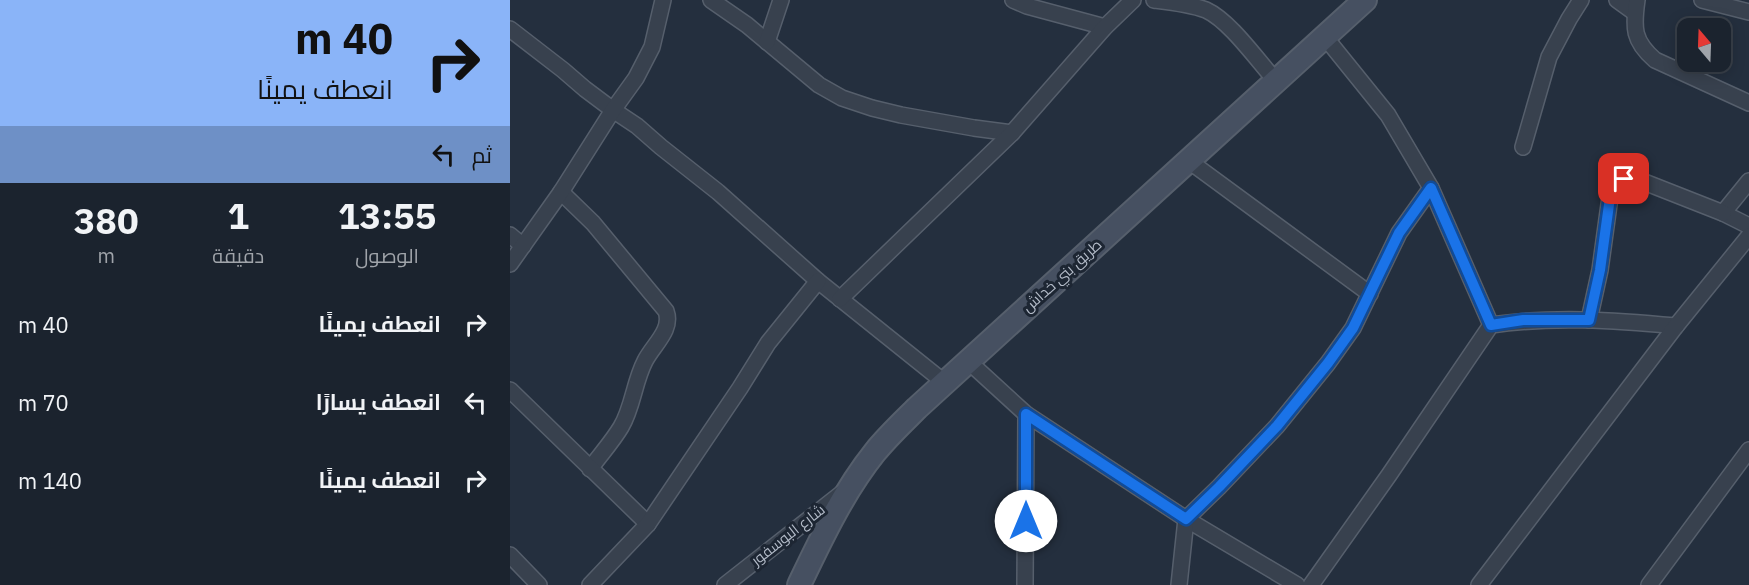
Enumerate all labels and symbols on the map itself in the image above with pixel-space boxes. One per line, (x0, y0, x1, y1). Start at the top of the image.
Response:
north arrow (1677, 18, 1731, 72)
pin (1598, 153, 1649, 204)
street label: طريق بني خداش (1018, 235, 1107, 319)
position arrow (994, 489, 1058, 553)
street label: شارع البوسفور (746, 500, 830, 572)

